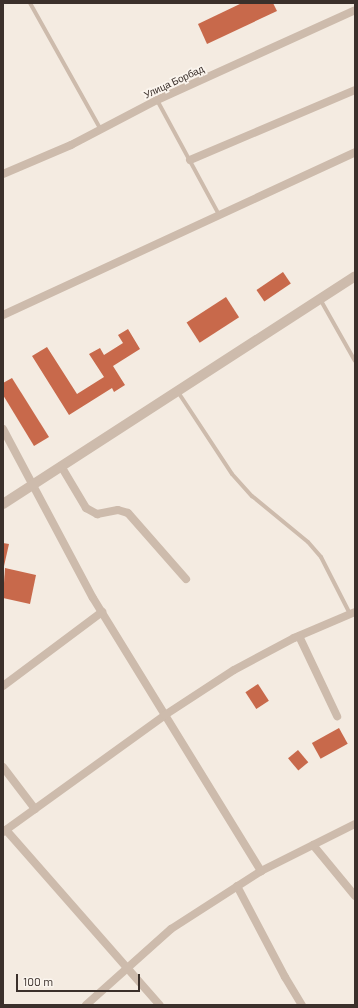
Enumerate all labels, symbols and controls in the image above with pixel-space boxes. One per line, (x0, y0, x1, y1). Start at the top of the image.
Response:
street label: Улица Борбад (142, 63, 206, 101)
scale bar (18, 966, 142, 992)
text: 100 m (23, 974, 53, 988)

